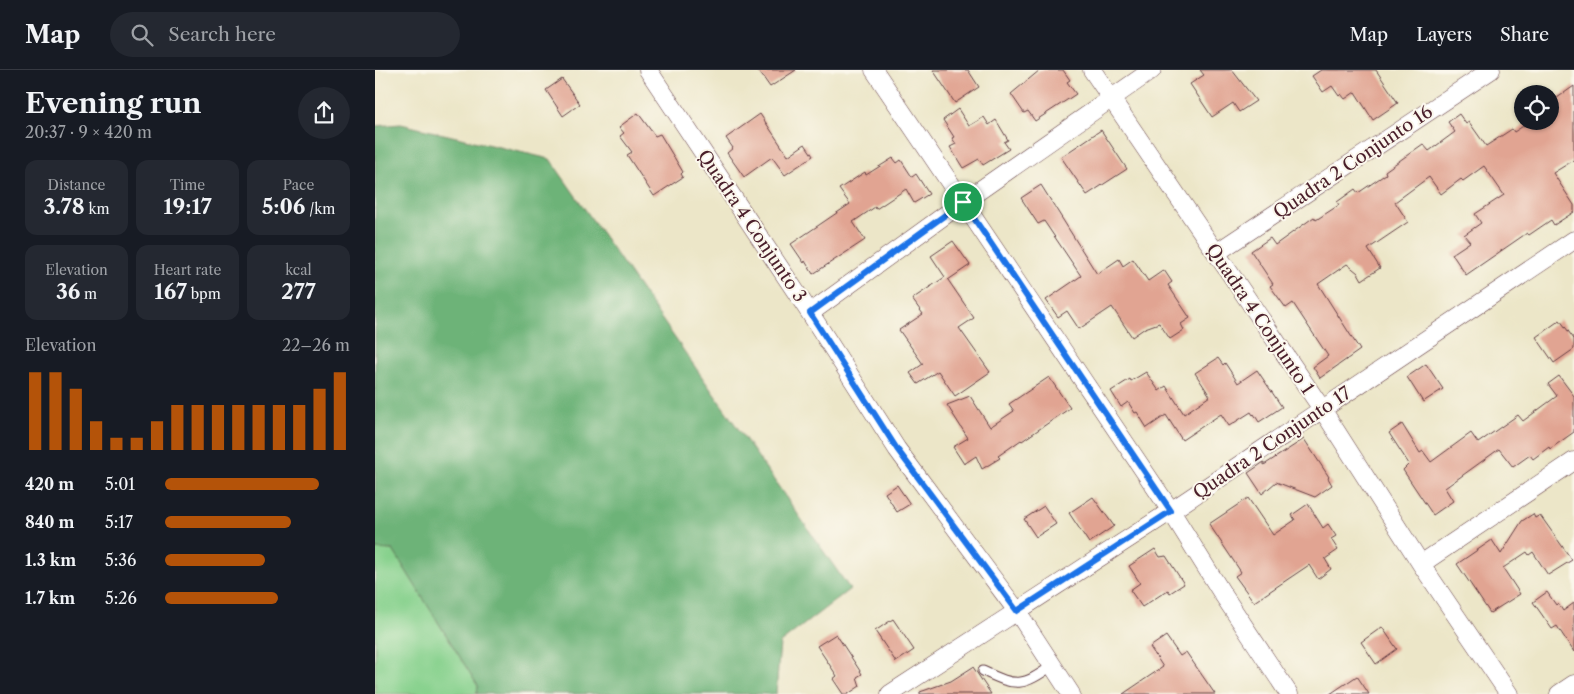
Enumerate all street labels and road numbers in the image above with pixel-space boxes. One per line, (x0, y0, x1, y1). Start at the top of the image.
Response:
street label: Quadra 2 Conjunto 16 (1269, 101, 1437, 223)
street label: Quadra 4 Conjunto 3 (693, 146, 811, 306)
street label: Quadra 4 Conjunto 1 (1201, 240, 1319, 399)
street label: Quadra 2 Conjunto 17 (1189, 382, 1355, 504)

